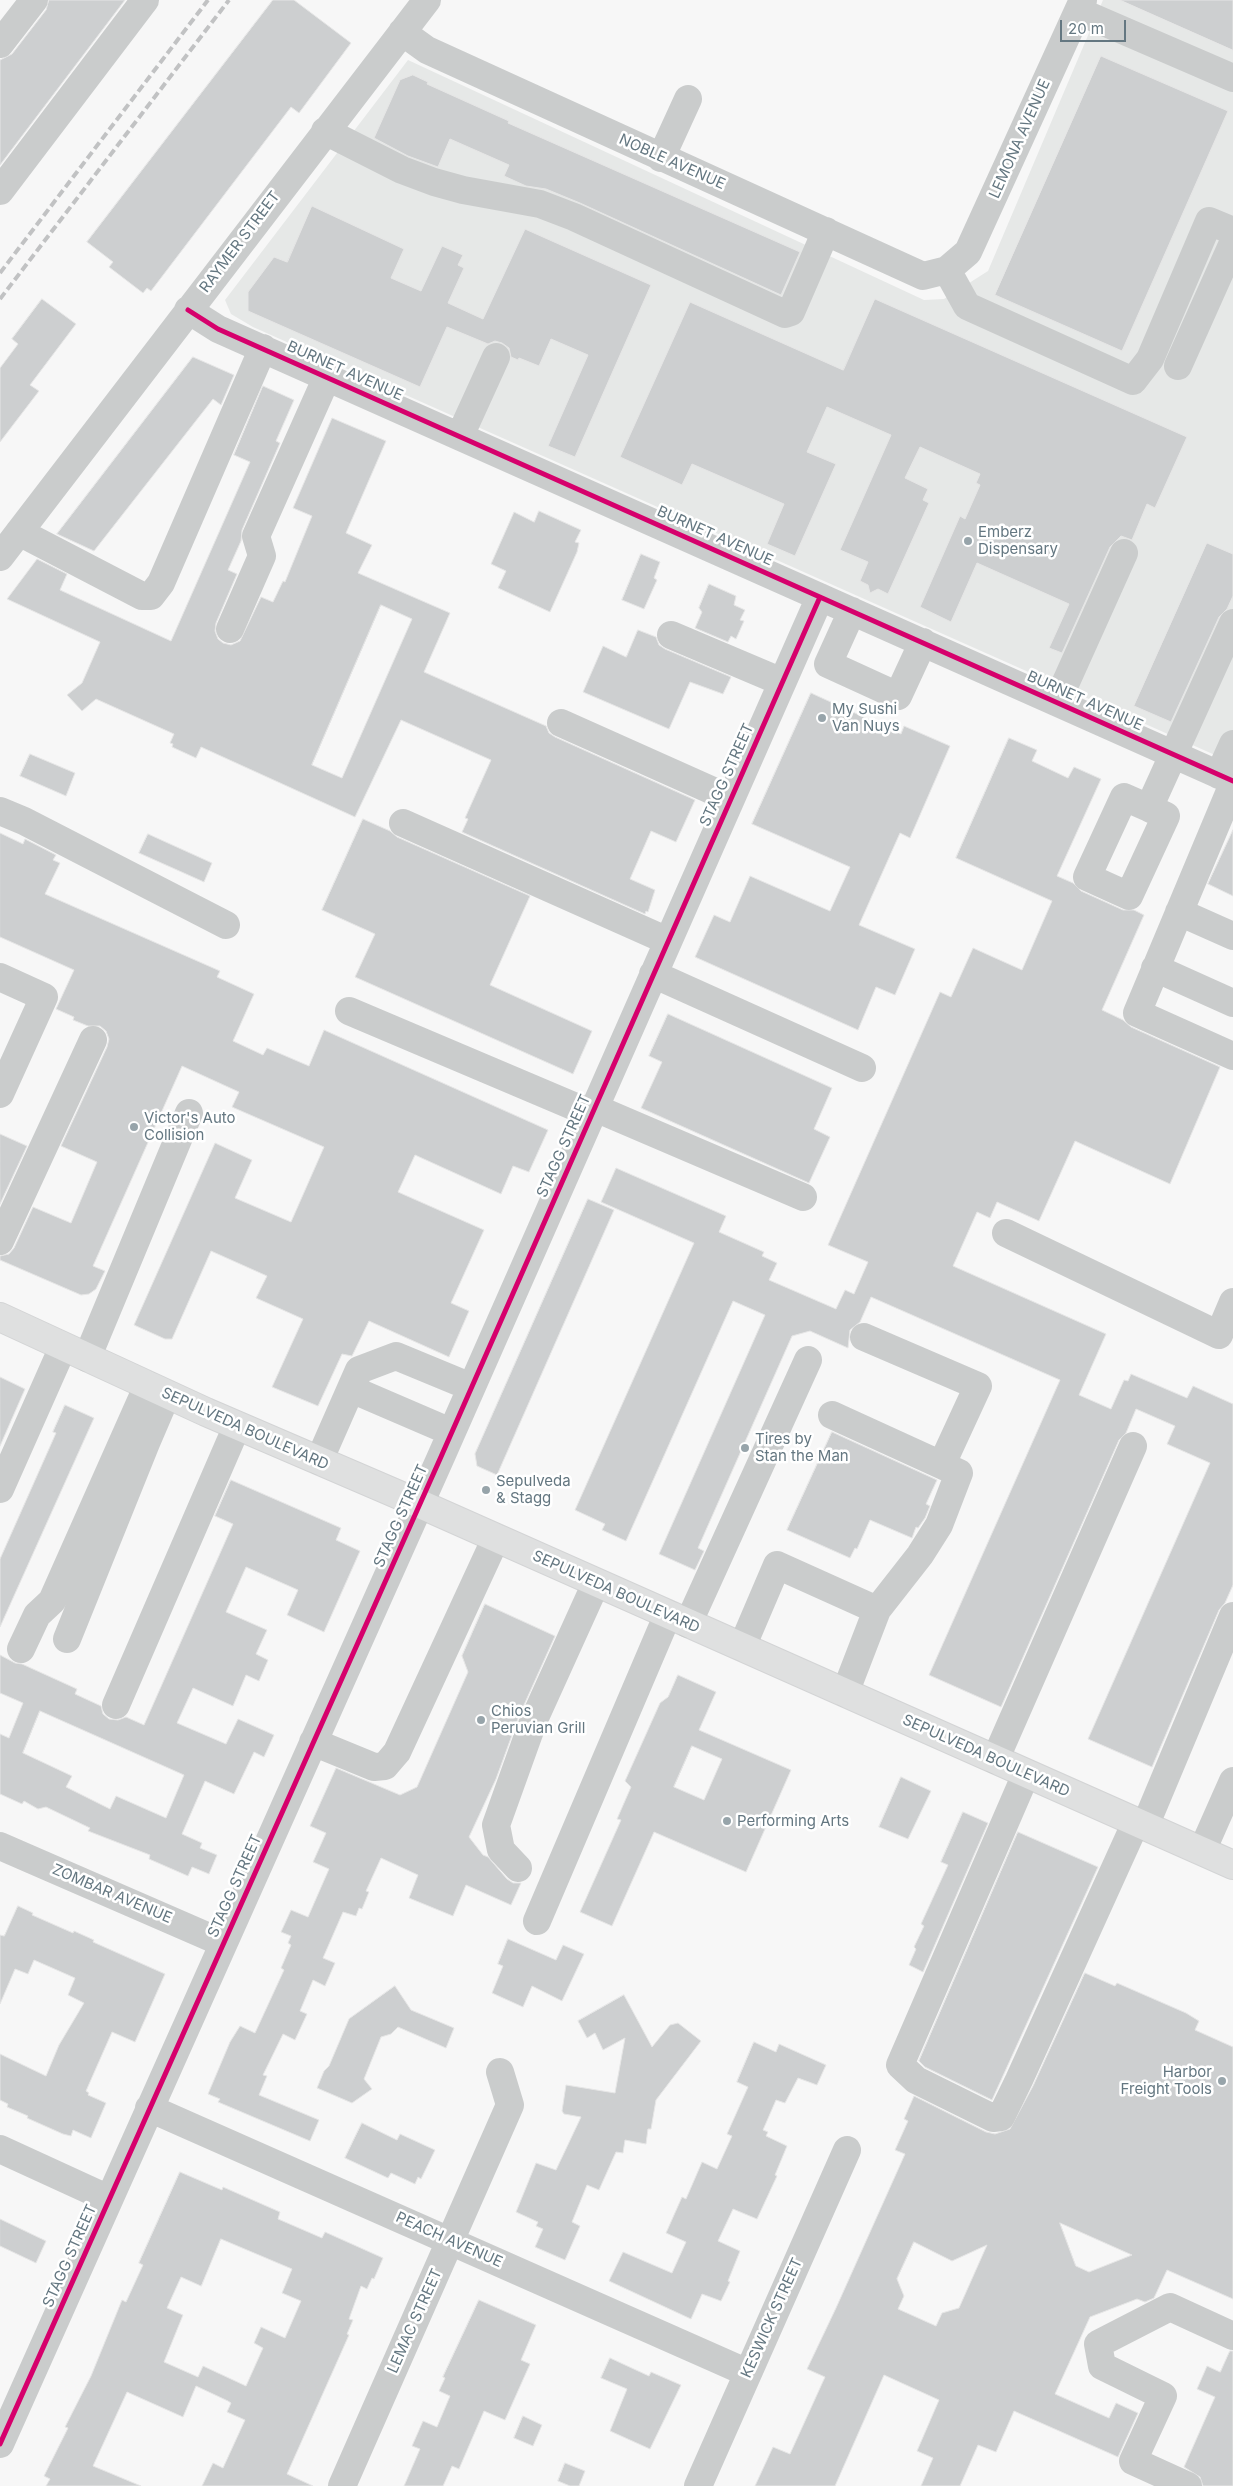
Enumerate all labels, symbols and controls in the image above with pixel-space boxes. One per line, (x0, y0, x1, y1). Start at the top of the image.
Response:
scale bar (1063, 10, 1129, 42)
text: 20 m (1068, 19, 1104, 38)
street label: LEMONA AVENUE (986, 77, 1054, 201)
street label: NOBLE AVENUE (616, 130, 728, 194)
street label: RAYMER STREET (196, 188, 284, 296)
street label: BURNET AVENUE (284, 337, 406, 405)
street label: BURNET AVENUE (654, 502, 776, 570)
place label: Emberz Dispensary (978, 523, 1058, 558)
marker: Emberz Dispensary (962, 535, 974, 547)
street label: BURNET AVENUE (1024, 667, 1146, 735)
place label: My Sushi Van Nuys (832, 700, 900, 735)
marker: My Sushi Van Nuys (816, 712, 828, 724)
street label: STAGG STREET (696, 721, 758, 829)
street label: STAGG STREET (533, 1092, 595, 1200)
place label: Victor's Auto Collision (144, 1109, 236, 1144)
marker: Victor's Auto Collision (128, 1121, 140, 1133)
street label: SEPULVEDA BOULEVARD (159, 1384, 331, 1474)
place label: Tires by Stan the Man (755, 1430, 849, 1465)
marker: Tires by Stan the Man (739, 1442, 751, 1454)
street label: STAGG STREET (370, 1462, 432, 1570)
place label: Sepulveda & Stagg (496, 1472, 571, 1507)
marker: Sepulveda & Stagg (480, 1484, 492, 1496)
street label: SEPULVEDA BOULEVARD (530, 1547, 702, 1637)
place label: Chios Peruvian Grill (491, 1702, 585, 1737)
street label: SEPULVEDA BOULEVARD (900, 1711, 1072, 1801)
marker: Chios Peruvian Grill (475, 1714, 487, 1726)
place label: Performing Arts (737, 1812, 849, 1830)
marker: Performing Arts (721, 1815, 733, 1827)
street label: STAGG STREET (204, 1832, 266, 1940)
street label: ZOMBAR AVENUE (50, 1861, 174, 1927)
place label: Harbor Freight Tools (1121, 2063, 1212, 2098)
marker: Harbor Freight Tools (1216, 2075, 1228, 2087)
street label: STAGG STREET (39, 2202, 101, 2310)
street label: PEACH AVENUE (393, 2208, 505, 2272)
street label: KESWICK STREET (737, 2255, 807, 2381)
street label: LEMAC STREET (384, 2266, 446, 2376)

